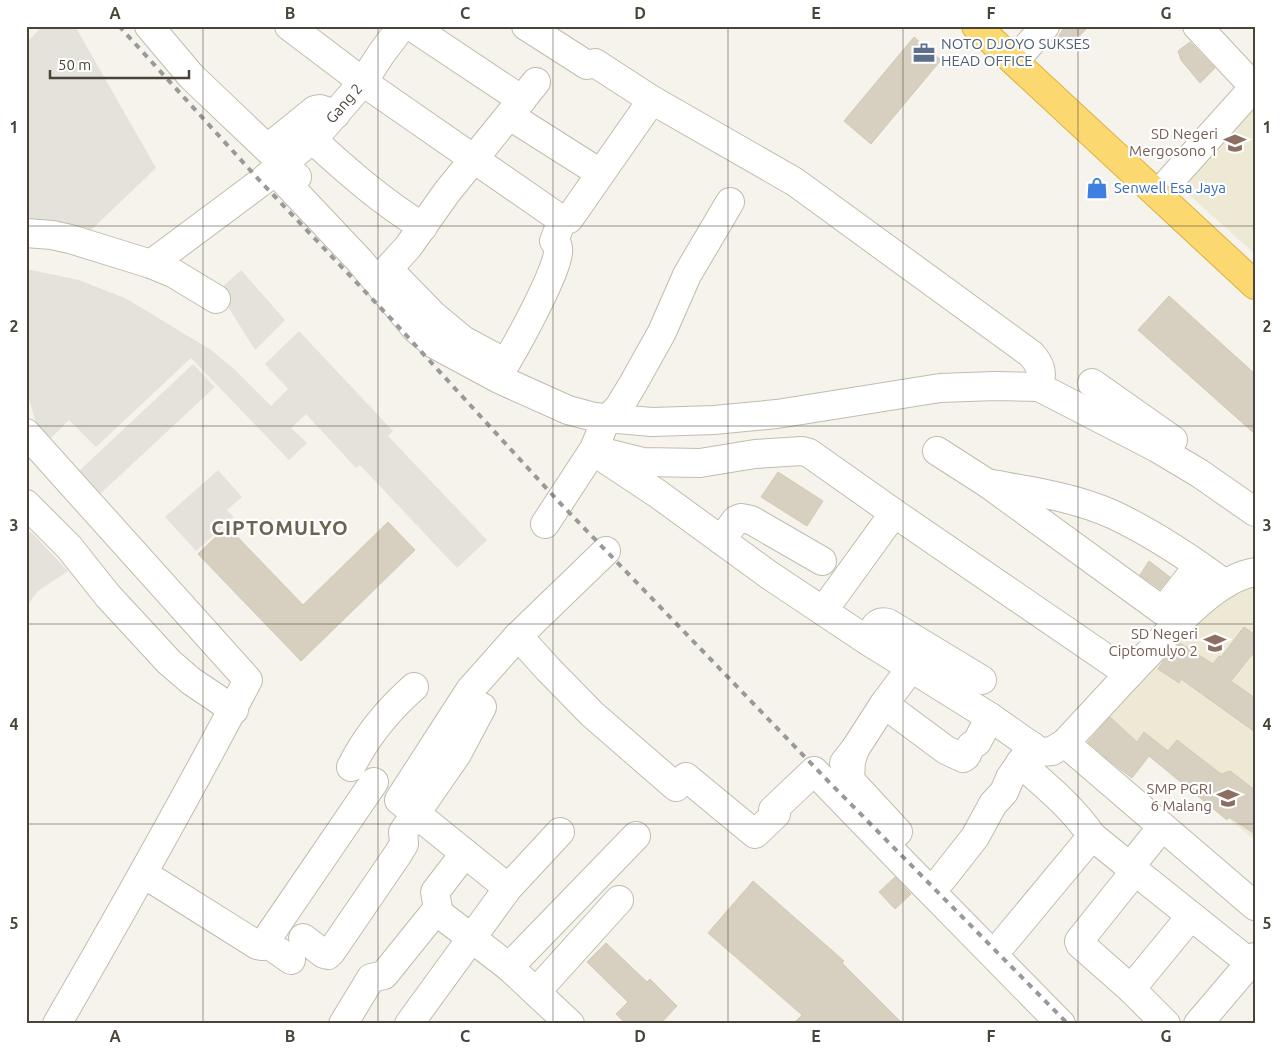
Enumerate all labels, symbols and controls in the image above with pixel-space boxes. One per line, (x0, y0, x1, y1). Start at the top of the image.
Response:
text: A (109, 4, 121, 22)
text: B (285, 4, 295, 22)
text: C (460, 4, 470, 22)
text: D (634, 4, 646, 22)
text: E (811, 4, 821, 22)
text: F (987, 4, 996, 22)
text: G (1160, 4, 1172, 22)
place label: NOTO DJOYO SUKSES HEAD OFFICE (941, 35, 1090, 69)
office icon: NOTO DJOYO SUKSES HEAD OFFICE (911, 40, 937, 66)
scale bar (50, 48, 189, 80)
text: 50 m (58, 56, 91, 73)
street label: Gang 2 (322, 80, 366, 126)
text: 1 (9, 118, 19, 136)
text: 1 (1262, 118, 1272, 136)
place label: SD Negeri Mergosono 1 (1129, 125, 1218, 159)
school or university icon: SD Negeri Mergosono 1 (1222, 130, 1248, 156)
shop icon: Senwell Esa Jaya (1084, 175, 1110, 201)
place label: Senwell Esa Jaya (1114, 179, 1226, 196)
text: 2 (9, 317, 19, 335)
text: 2 (1262, 317, 1272, 335)
text: 3 (9, 516, 19, 534)
district label: CIPTOMULYO (211, 516, 349, 539)
text: 3 (1262, 516, 1272, 534)
place label: SD Negeri Ciptomulyo 2 (1108, 625, 1198, 659)
school or university icon: SD Negeri Ciptomulyo 2 (1202, 630, 1228, 656)
text: 4 (9, 715, 19, 733)
text: 4 (1262, 715, 1272, 733)
place label: SMP PGRI 6 Malang (1147, 780, 1212, 814)
school or university icon: SMP PGRI 6 Malang (1215, 785, 1241, 811)
text: 5 (9, 914, 19, 932)
text: 5 (1262, 914, 1272, 932)
text: A (109, 1027, 121, 1045)
text: B (285, 1027, 295, 1045)
text: C (460, 1027, 470, 1045)
text: D (634, 1027, 646, 1045)
text: E (811, 1027, 821, 1045)
text: F (987, 1027, 996, 1045)
text: G (1160, 1027, 1172, 1045)

